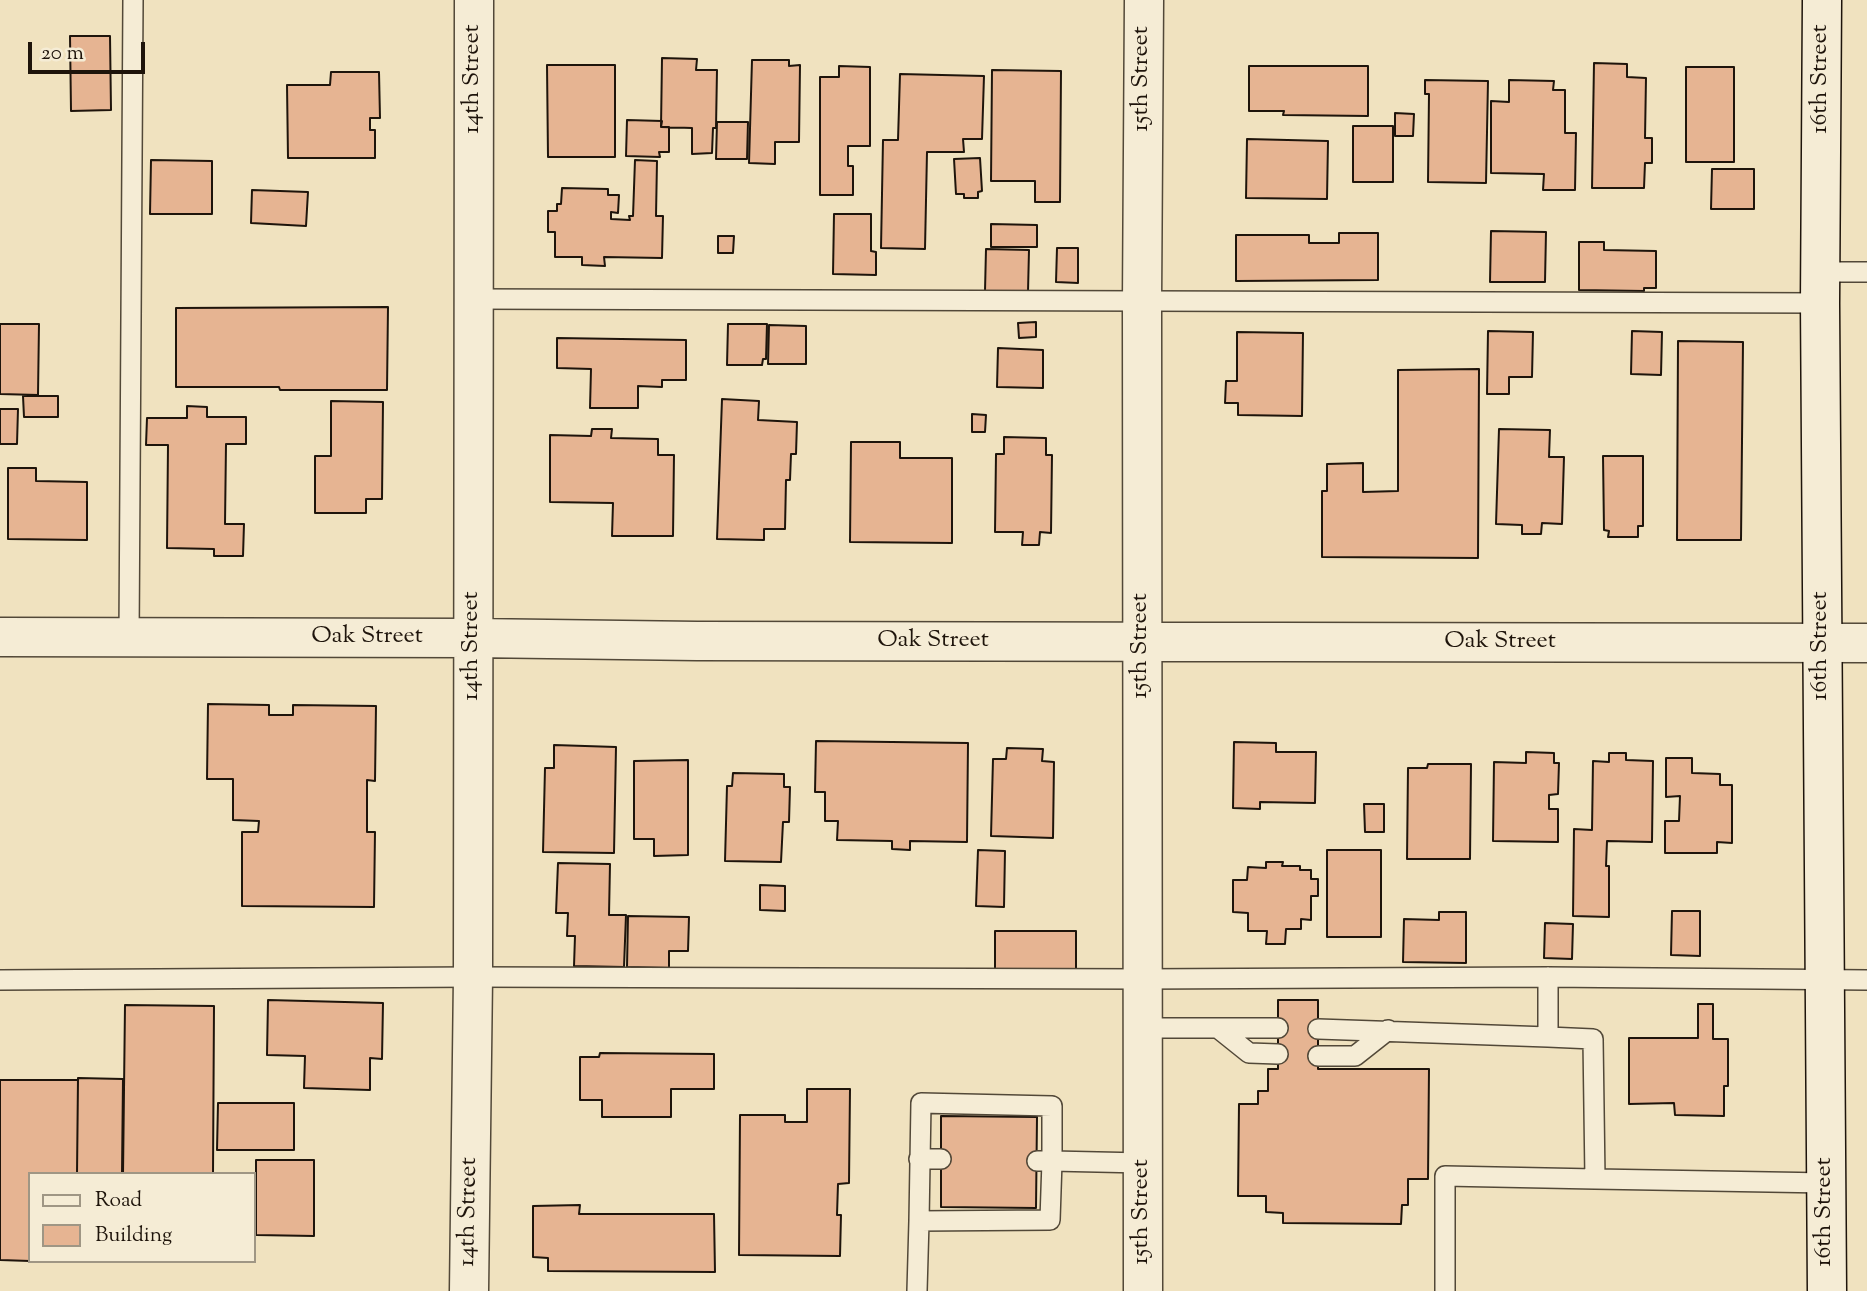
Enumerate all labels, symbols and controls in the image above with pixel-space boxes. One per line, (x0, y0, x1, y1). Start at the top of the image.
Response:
street label: 14th Street (460, 24, 488, 134)
street label: 16th Street (1808, 24, 1836, 134)
street label: 15th Street (1129, 26, 1157, 132)
scale bar (32, 28, 149, 72)
text: 20 m (41, 39, 84, 69)
street label: 14th Street (459, 591, 487, 701)
street label: 16th Street (1808, 591, 1836, 701)
street label: 15th Street (1128, 593, 1156, 699)
street label: Oak Street (311, 624, 423, 652)
street label: Oak Street (877, 628, 989, 656)
street label: Oak Street (1444, 629, 1556, 657)
street label: 14th Street (455, 1157, 485, 1267)
street label: 16th Street (1812, 1157, 1840, 1267)
street label: 15th Street (1129, 1159, 1157, 1265)
legend (28, 1172, 256, 1263)
text: Road (95, 1186, 142, 1216)
text: Building (95, 1221, 172, 1251)

